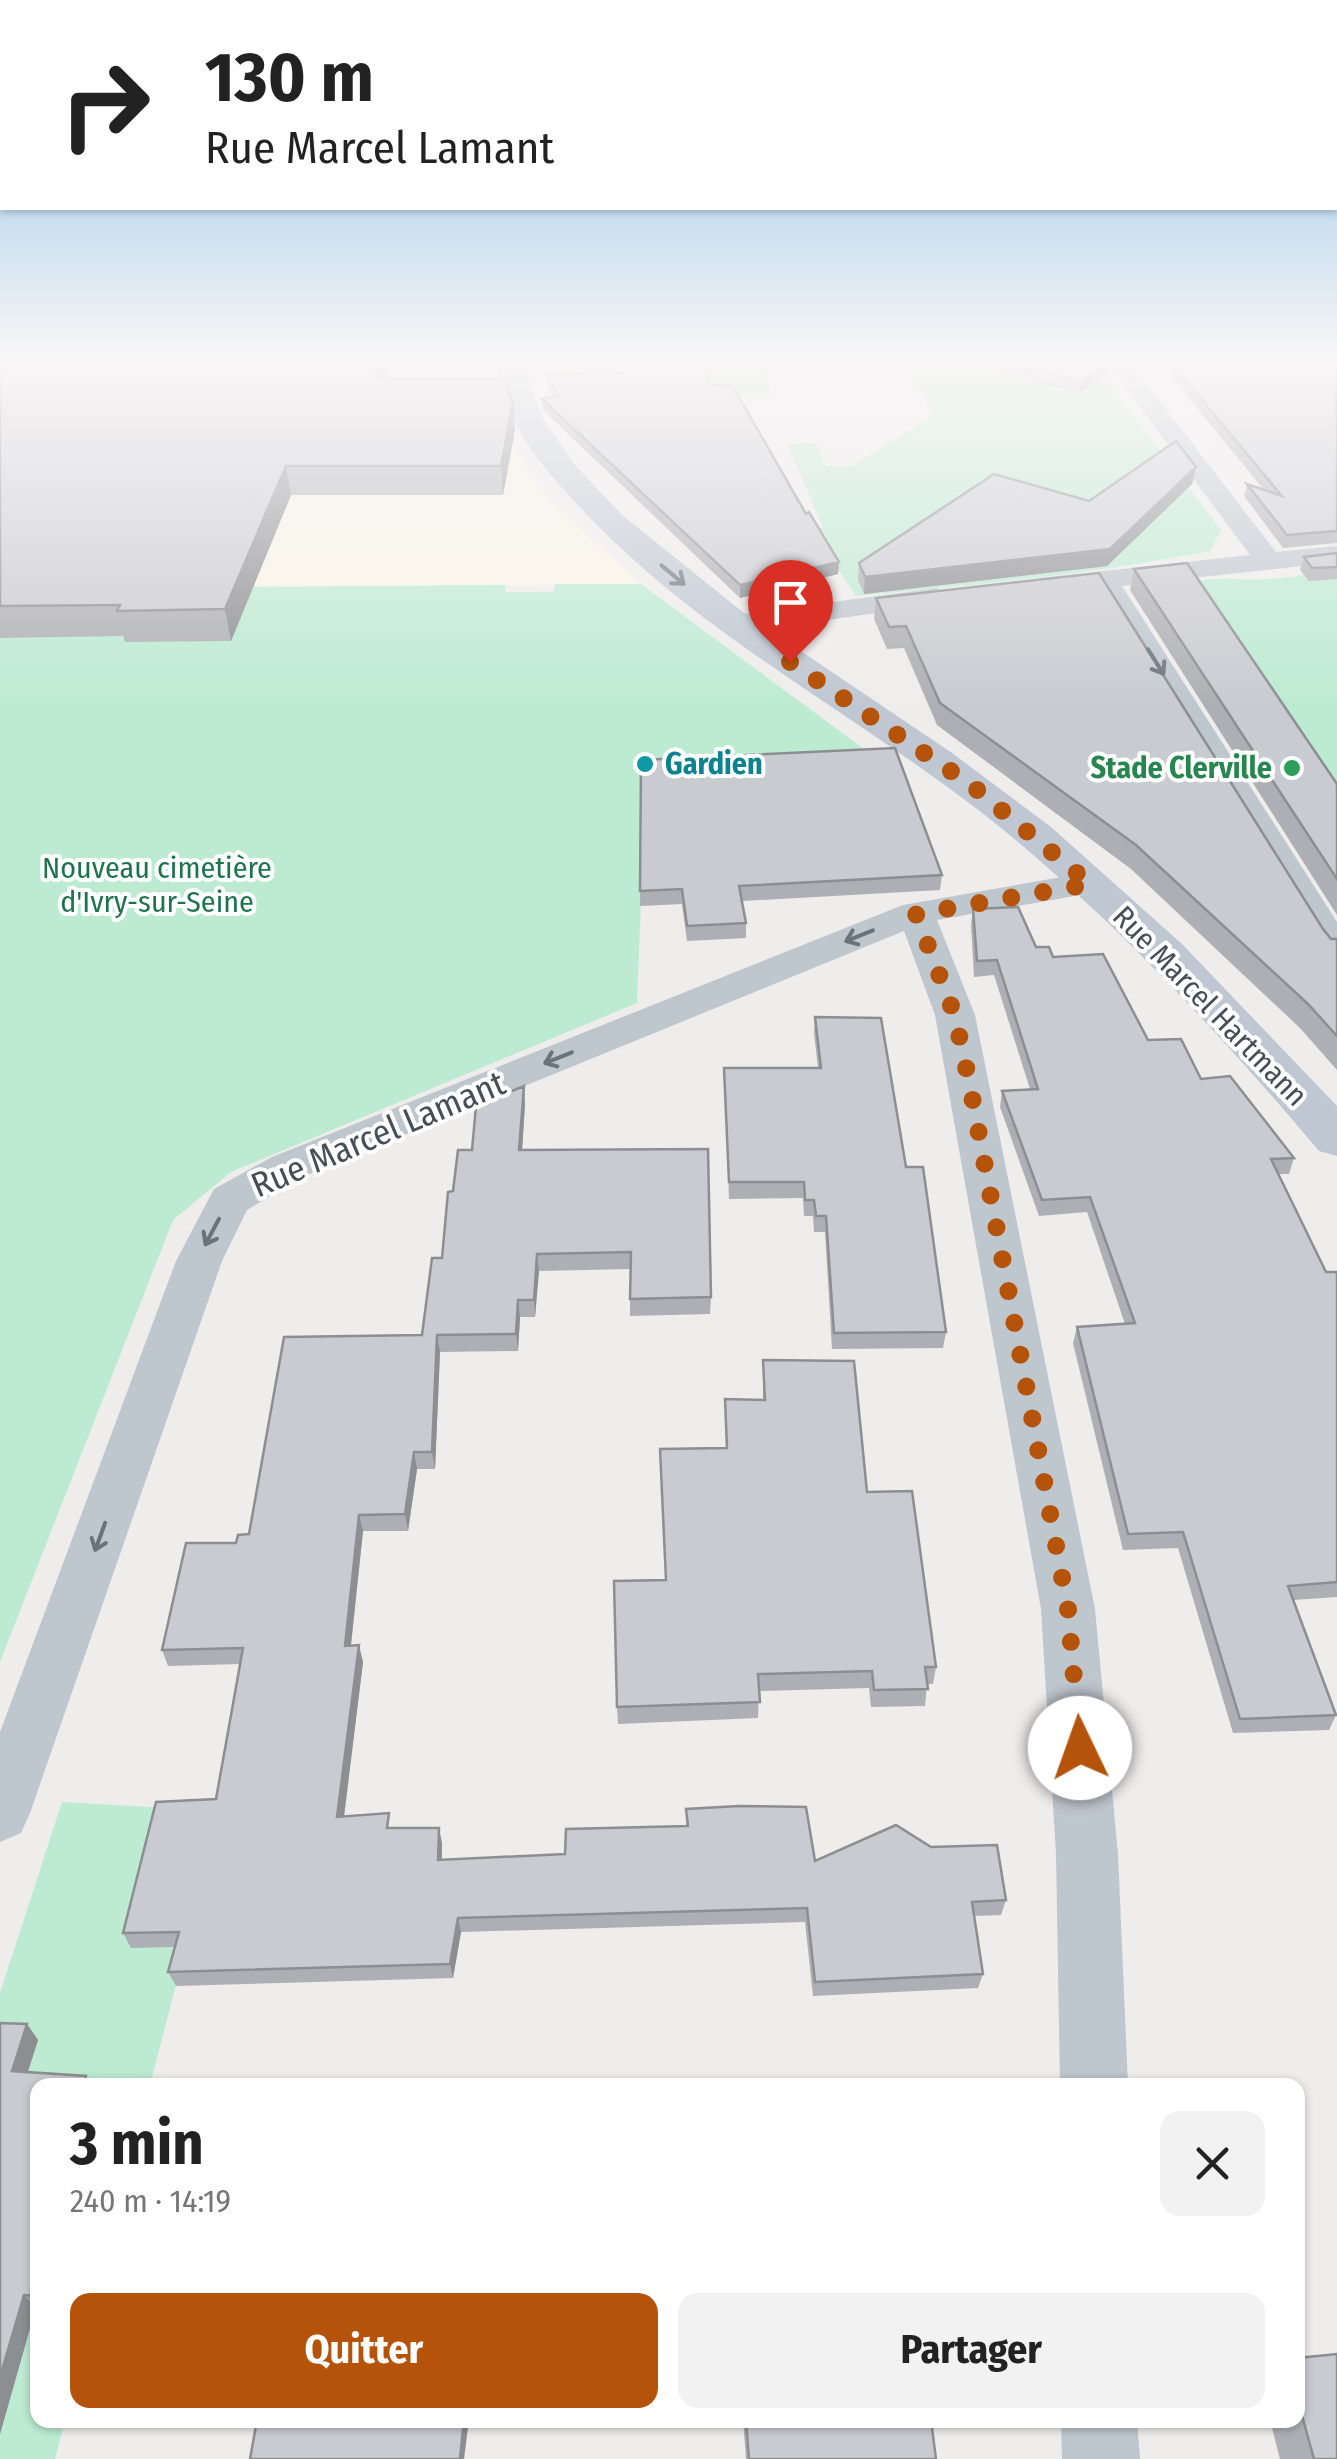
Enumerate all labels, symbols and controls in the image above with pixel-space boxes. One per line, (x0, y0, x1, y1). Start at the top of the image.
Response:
text: 130 m (205, 36, 374, 120)
icon: right (40, 40, 170, 170)
text: Rue Marcel Lamant (205, 121, 554, 175)
pin (748, 560, 833, 663)
one-way arrow (659, 564, 685, 586)
icon: arrive (763, 575, 818, 630)
one-way arrow (1146, 647, 1166, 675)
place label: Gardien (665, 746, 763, 782)
place label: Stade Clerville (1091, 750, 1272, 786)
marker: Gardien (634, 753, 656, 775)
marker: Stade Clerville (1281, 757, 1303, 779)
park label: Nouveau cimetière d'Ivry-sur-Seine (42, 850, 272, 920)
street label: Rue Marcel Hartmann (1105, 898, 1315, 1114)
one-way arrow (845, 929, 875, 947)
one-way arrow (543, 1050, 574, 1068)
street label: Rue Marcel Lamant (245, 1061, 512, 1206)
one-way arrow (202, 1217, 222, 1247)
one-way arrow (90, 1520, 108, 1551)
position arrow (1028, 1696, 1132, 1800)
text: 3 min (70, 2108, 204, 2180)
button: close (1160, 2111, 1265, 2216)
text: 240 m · 14:19 (70, 2182, 231, 2220)
button: Quitter (70, 2293, 658, 2408)
button: Partager (678, 2293, 1265, 2408)

